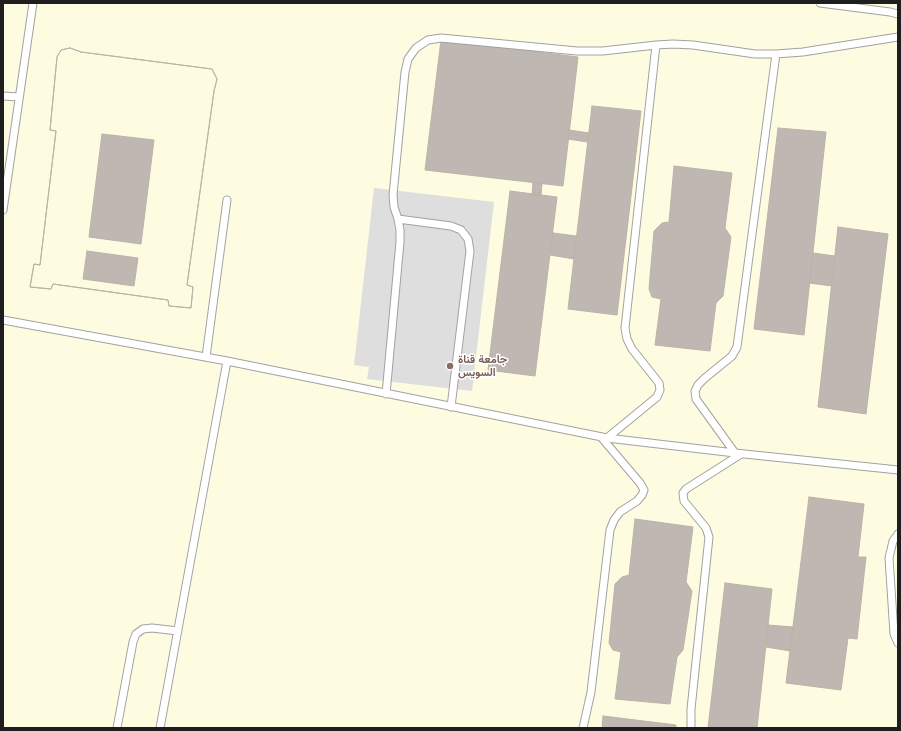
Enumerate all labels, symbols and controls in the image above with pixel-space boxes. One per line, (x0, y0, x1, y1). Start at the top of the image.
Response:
place label: جامعة قناة السويس (458, 353, 507, 379)
marker: جامعة قناة السويس (445, 361, 455, 371)

